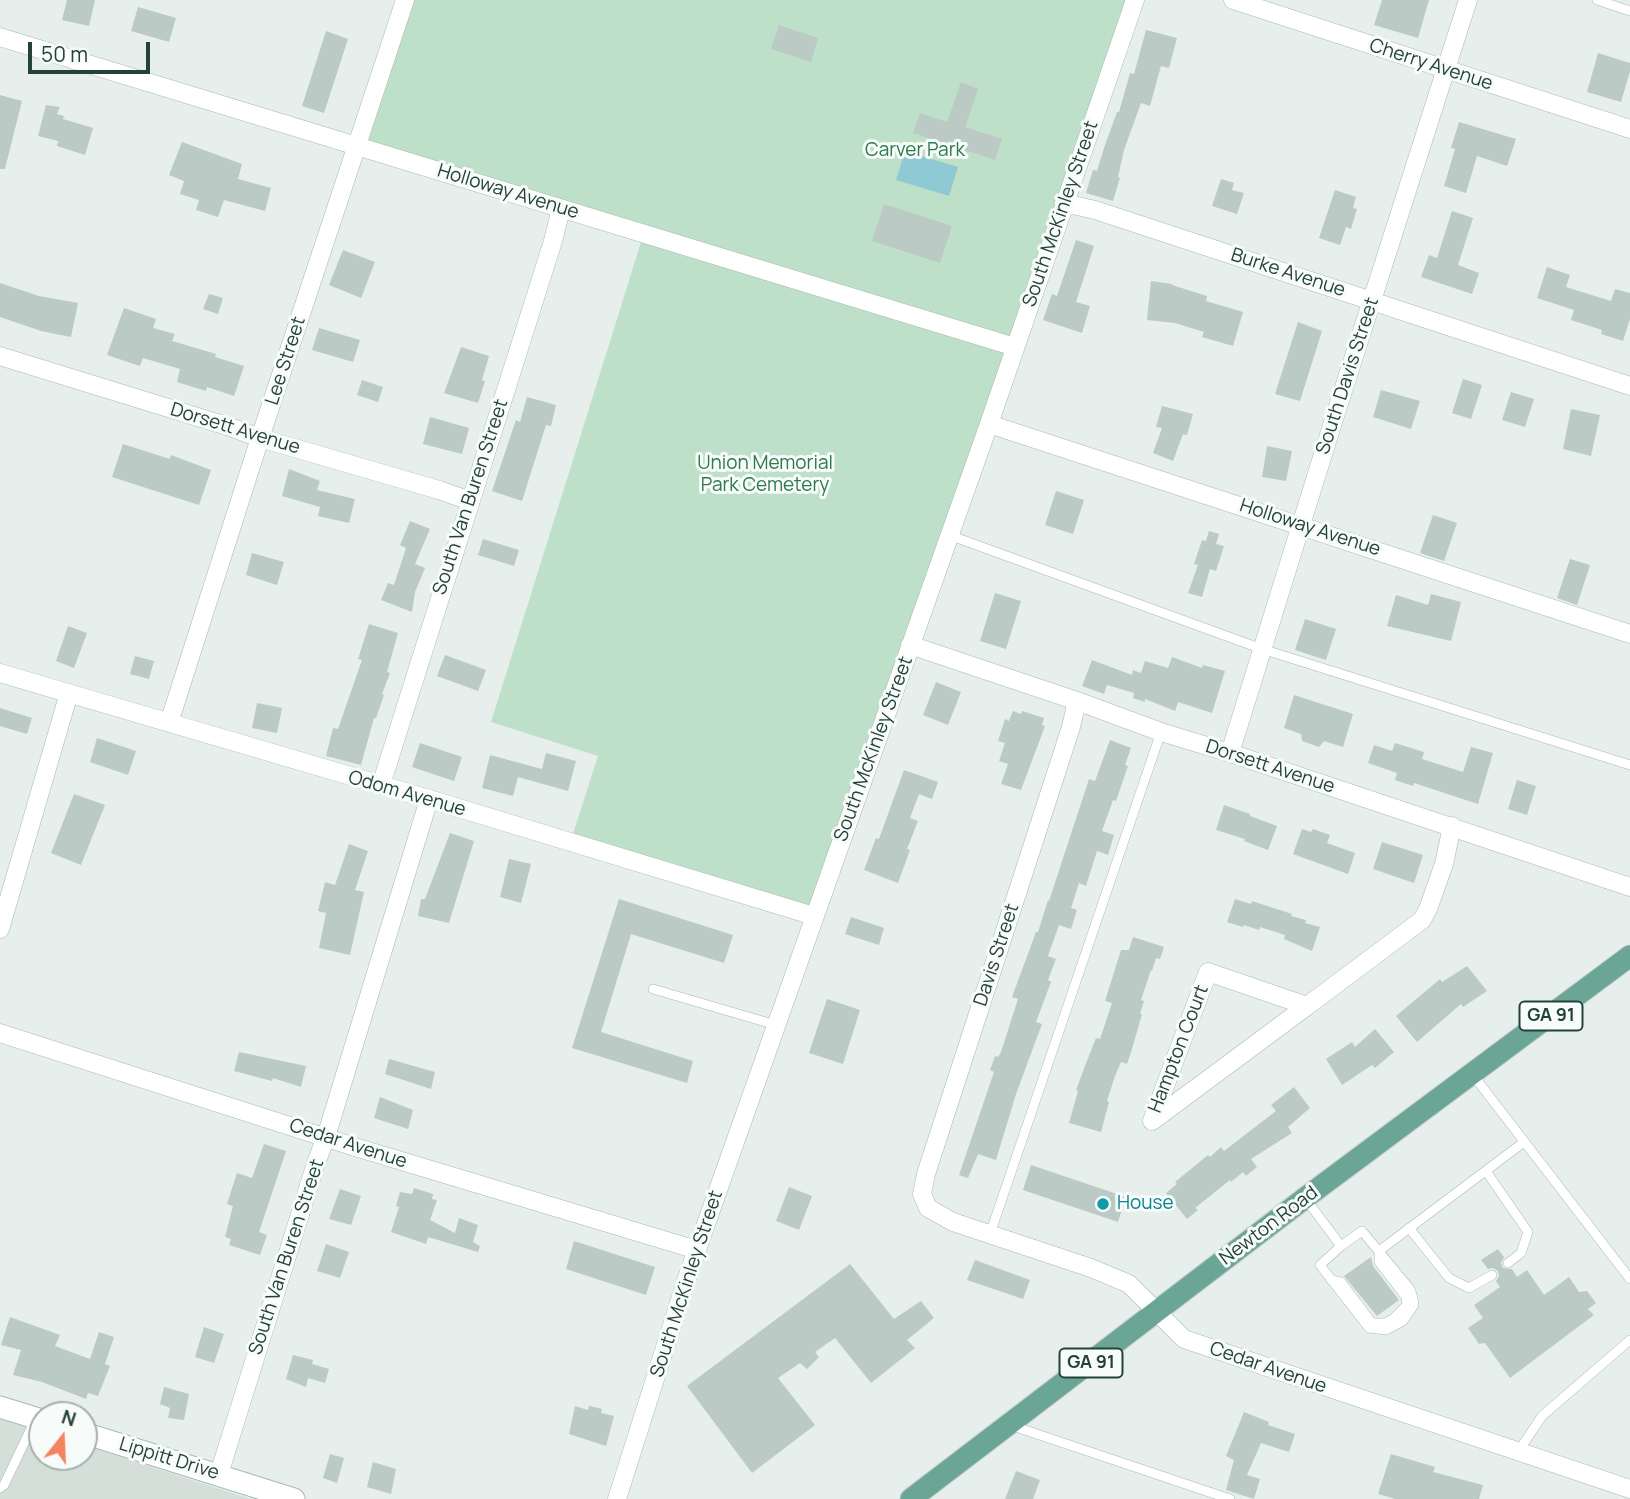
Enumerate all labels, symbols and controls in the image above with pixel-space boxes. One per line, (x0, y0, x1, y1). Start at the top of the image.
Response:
scale bar (32, 28, 154, 72)
street label: Cherry Avenue (1366, 34, 1496, 96)
text: 50 m (41, 40, 88, 68)
street label: South McKinley Street (1018, 118, 1104, 310)
park label: Carver Park (865, 140, 965, 162)
street label: Holloway Avenue (434, 160, 582, 224)
street label: Burke Avenue (1228, 244, 1348, 302)
street label: South Davis Street (1312, 295, 1384, 457)
street label: Lee Street (261, 314, 311, 408)
street label: South Van Buren Street (429, 396, 513, 598)
street label: Dorsett Avenue (167, 398, 303, 460)
park label: Union Memorial Park Cemetery (697, 453, 833, 497)
street label: Holloway Avenue (1237, 494, 1383, 562)
street label: South McKinley Street (830, 653, 918, 845)
street label: Dorsett Avenue (1203, 735, 1337, 799)
street label: Odom Avenue (346, 766, 468, 822)
street label: Davis Street (970, 901, 1024, 1009)
street label: Hampton Court (1144, 982, 1214, 1116)
road number: GA 91 (1520, 1001, 1582, 1030)
street label: Cedar Avenue (286, 1114, 410, 1174)
street label: South Van Buren Street (245, 1156, 329, 1358)
street label: Newton Road (1215, 1182, 1323, 1270)
street label: South McKinley Street (646, 1188, 728, 1380)
place label: House (1117, 1193, 1174, 1215)
marker: House (1095, 1196, 1111, 1212)
street label: Cedar Avenue (1207, 1337, 1329, 1399)
road number: GA 91 (1060, 1348, 1122, 1378)
north arrow (28, 1401, 98, 1471)
text: N (58, 1403, 79, 1432)
street label: Lippitt Drive (116, 1433, 222, 1485)

